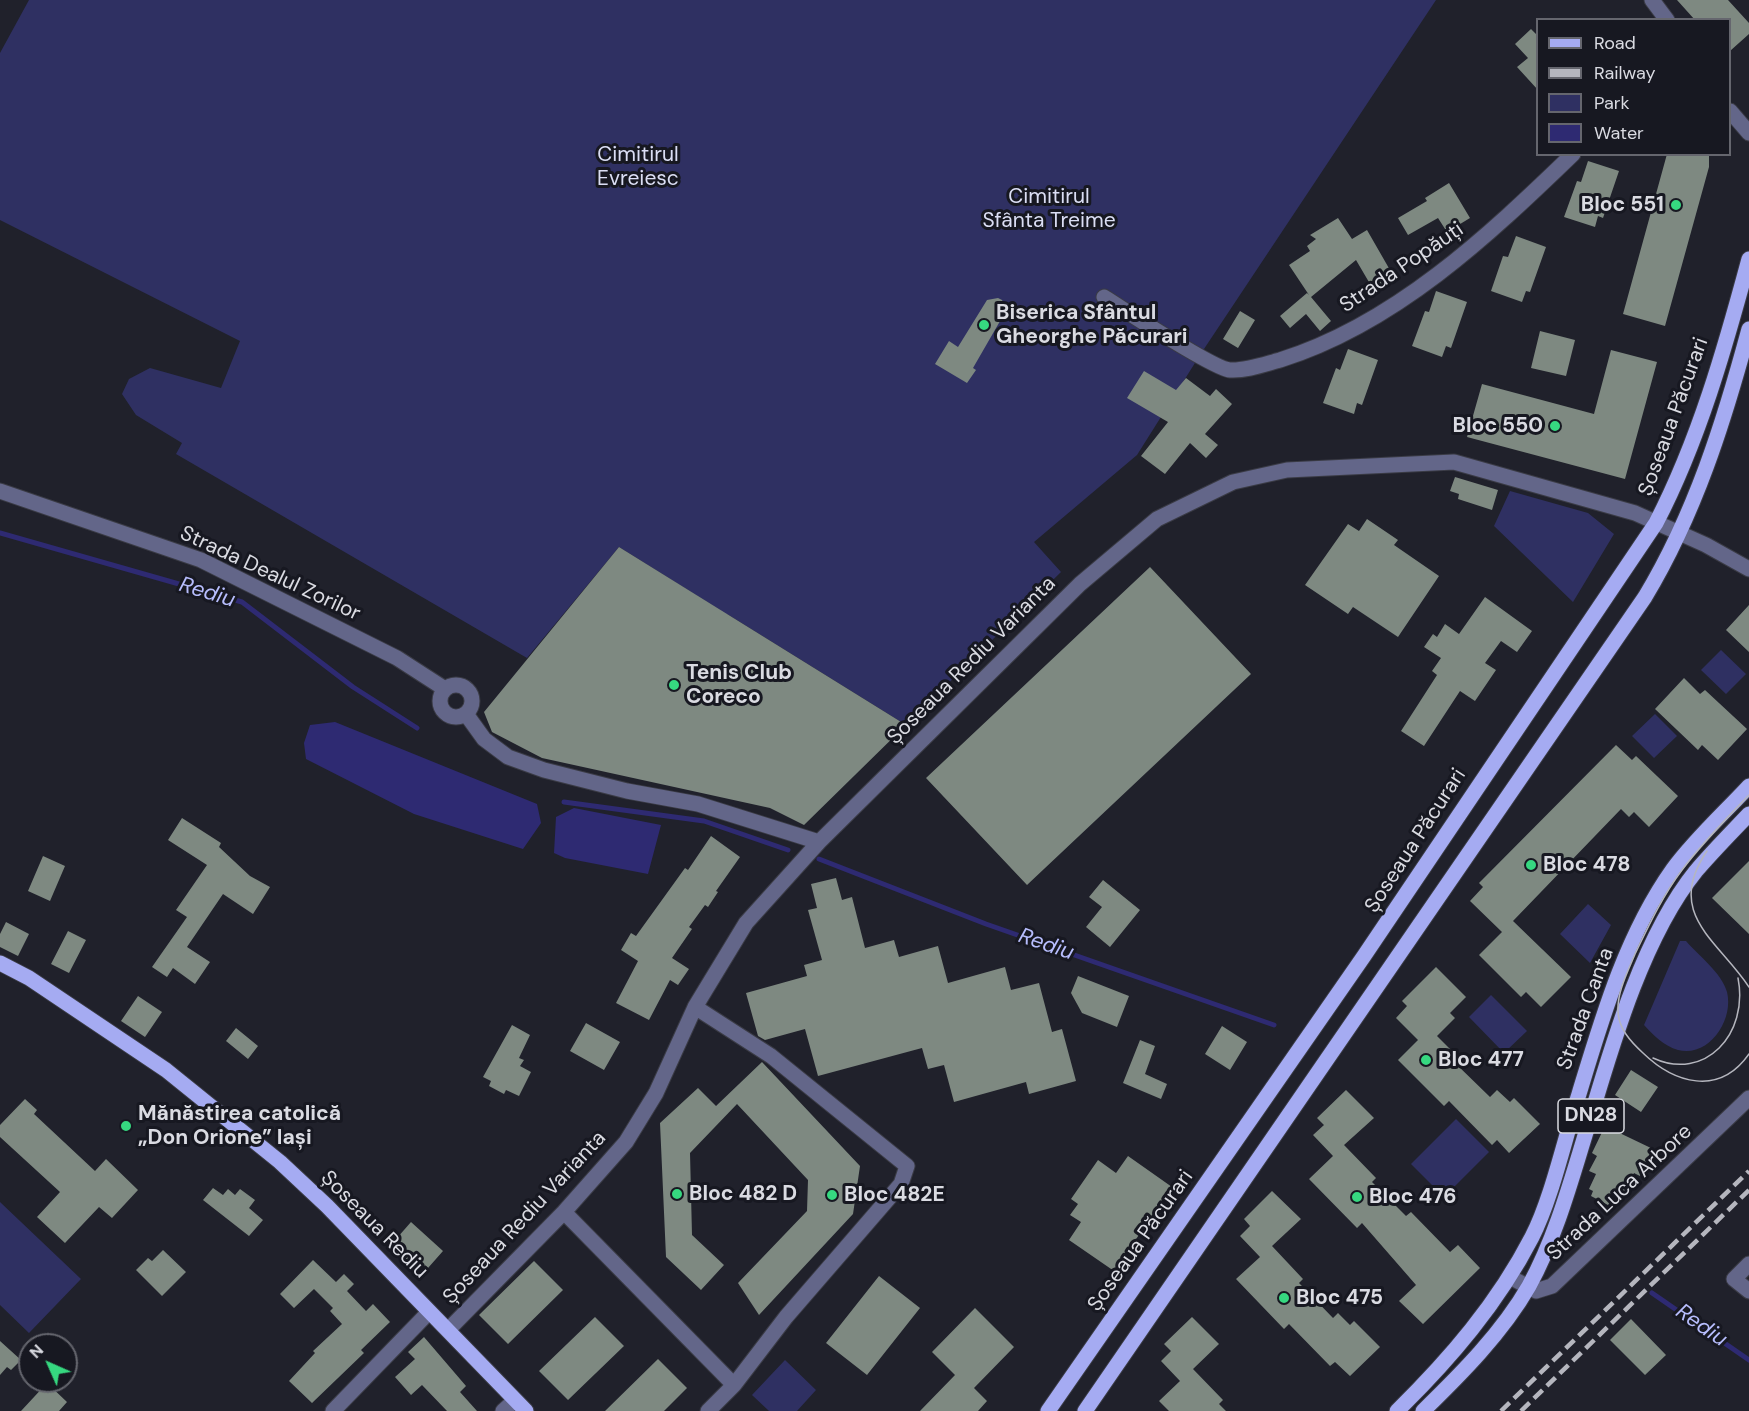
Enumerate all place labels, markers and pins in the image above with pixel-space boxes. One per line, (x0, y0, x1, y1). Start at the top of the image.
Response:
place label: Bloc 551 (1581, 192, 1664, 218)
marker: Bloc 551 (1669, 198, 1683, 212)
place label: Biserica Sfântul Gheorghe Păcurari (996, 300, 1188, 350)
marker: Biserica Sfântul Gheorghe Păcurari (977, 318, 991, 332)
place label: Bloc 550 (1453, 413, 1543, 439)
marker: Bloc 550 (1548, 419, 1562, 433)
place label: Tenis Club Coreco (686, 660, 792, 710)
marker: Tenis Club Coreco (667, 678, 681, 692)
place label: Bloc 478 (1543, 852, 1631, 878)
marker: Bloc 478 (1524, 858, 1538, 872)
place label: Bloc 477 (1438, 1047, 1524, 1073)
marker: Bloc 477 (1419, 1053, 1433, 1067)
place label: Mănăstirea catolică „Don Orione” Iași (138, 1101, 341, 1151)
marker: Mănăstirea catolică „Don Orione” Iași (119, 1119, 133, 1133)
place label: Bloc 482 D (689, 1181, 797, 1207)
place label: Bloc 482E (844, 1182, 945, 1208)
place label: Bloc 476 (1369, 1184, 1457, 1210)
marker: Bloc 482 D (670, 1187, 684, 1201)
marker: Bloc 482E (825, 1188, 839, 1202)
marker: Bloc 476 (1350, 1190, 1364, 1204)
place label: Bloc 475 (1296, 1285, 1383, 1311)
marker: Bloc 475 (1277, 1291, 1291, 1305)

